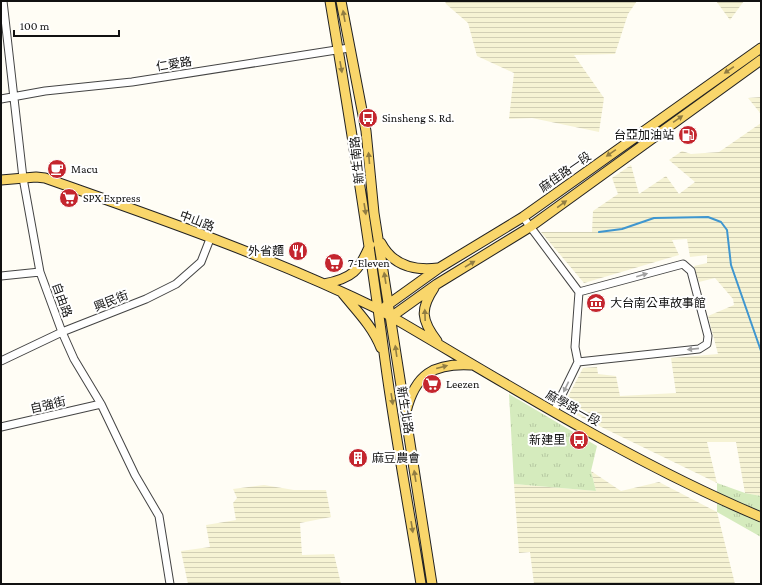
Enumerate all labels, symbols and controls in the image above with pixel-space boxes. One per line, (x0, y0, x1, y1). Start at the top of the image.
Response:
one-way arrow (340, 10, 346, 22)
scale bar (14, 12, 119, 38)
text: 100 m (20, 19, 50, 33)
street label: 仁愛路 (155, 54, 193, 74)
one-way arrow (339, 61, 345, 73)
one-way arrow (724, 66, 734, 74)
bus stop icon: Sinsheng S. Rd. (357, 107, 379, 129)
place label: Sinsheng S. Rd. (382, 111, 454, 125)
one-way arrow (672, 115, 683, 123)
fuel station icon: 台亞加油站 (677, 124, 699, 146)
place label: 台亞加油站 (614, 128, 674, 142)
street label: 新生南路 (348, 135, 366, 185)
street label: 麻佳路一段 (536, 149, 594, 195)
one-way arrow (606, 149, 617, 158)
one-way arrow (365, 151, 372, 164)
cafe icon: Macu (46, 158, 68, 180)
place label: Macu (71, 162, 98, 176)
supermarket icon: SPX Express (58, 187, 80, 209)
place label: SPX Express (83, 191, 141, 205)
one-way arrow (556, 200, 567, 208)
one-way arrow (362, 203, 368, 215)
street label: 中山路 (178, 208, 216, 234)
restaurant icon: 外省麵 (287, 240, 309, 262)
place label: 外省麵 (248, 244, 284, 258)
supermarket icon: 7-Eleven (323, 252, 345, 274)
place label: 7-Eleven (348, 256, 390, 270)
one-way arrow (465, 260, 475, 268)
one-way arrow (382, 272, 388, 284)
one-way arrow (636, 272, 648, 278)
street label: 自由路 (49, 281, 75, 319)
street label: 興民街 (92, 288, 130, 314)
museum icon: 大台南公車故事館 (585, 292, 607, 314)
place label: 大台南公車故事館 (610, 296, 706, 310)
one-way arrow (421, 309, 428, 321)
one-way arrow (393, 345, 399, 357)
one-way arrow (686, 346, 699, 353)
one-way arrow (437, 364, 449, 370)
supermarket icon: Leezen (421, 373, 443, 395)
place label: Leezen (446, 377, 480, 391)
one-way arrow (563, 381, 569, 392)
street label: 新生北路 (394, 385, 416, 435)
street label: 麻學路一段 (543, 387, 603, 429)
one-way arrow (389, 393, 395, 405)
street label: 自強街 (29, 394, 67, 416)
bus stop icon: 新建里 (568, 429, 590, 451)
place label: 新建里 (529, 433, 565, 447)
building icon: 麻豆農會 (347, 447, 369, 469)
place label: 麻豆農會 (372, 451, 420, 465)
one-way arrow (412, 470, 418, 482)
one-way arrow (409, 521, 415, 533)

